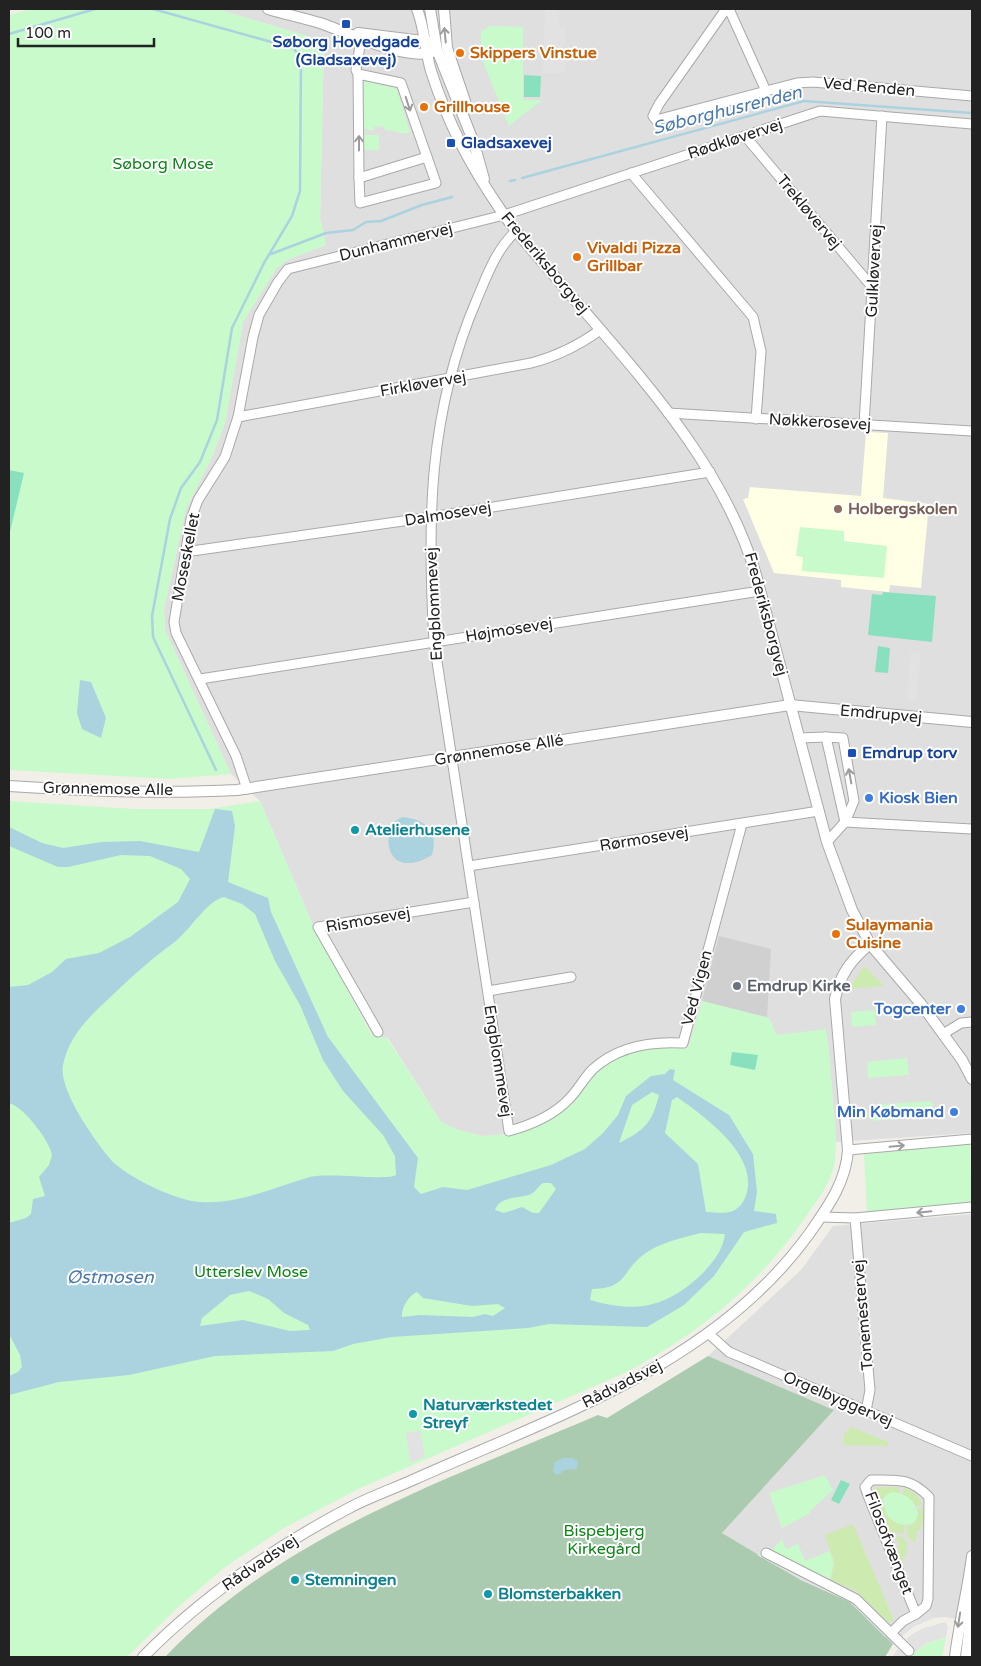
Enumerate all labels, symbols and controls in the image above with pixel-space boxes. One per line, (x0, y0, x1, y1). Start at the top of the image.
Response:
scale bar (18, 15, 154, 47)
marker: Søborg Hovedgade (Gladsaxevej) (340, 18, 352, 30)
text: 100 m (25, 24, 71, 42)
one-way arrow (440, 27, 450, 43)
place label: Søborg Hovedgade (Gladsaxevej) (273, 32, 419, 70)
place label: Skippers Vinstue (470, 43, 597, 63)
marker: Skippers Vinstue (454, 47, 466, 59)
street label: Ved Renden (822, 73, 916, 101)
water label: Søborghusrenden (650, 81, 805, 139)
one-way arrow (404, 96, 413, 111)
place label: Grillhouse (434, 97, 510, 117)
marker: Grillhouse (418, 101, 430, 113)
street label: Rødkløvervej (685, 114, 785, 164)
place label: Gladsaxevej (461, 133, 552, 153)
one-way arrow (354, 136, 364, 152)
marker: Gladsaxevej (445, 137, 457, 149)
park label: Søborg Mose (112, 154, 214, 174)
street label: Trekløvervej (772, 171, 846, 253)
street label: Frederiksborgvej (496, 208, 594, 318)
street label: Dunhammervej (337, 218, 455, 266)
street label: Gulkløvervej (862, 224, 886, 318)
place label: Vivaldi Pizza Grillbar (587, 238, 681, 276)
marker: Vivaldi Pizza Grillbar (571, 251, 583, 263)
street label: Firkløvervej (378, 367, 468, 401)
street label: Nøkkerosevej (768, 409, 872, 435)
street label: Dalmosevej (403, 497, 493, 531)
place label: Holbergskolen (848, 499, 957, 519)
marker: Holbergskolen (832, 503, 844, 515)
street label: Moseskellet (168, 511, 204, 603)
street label: Engblommevej (421, 547, 447, 661)
street label: Frederiksborgvej (740, 550, 792, 678)
street label: Højmosevej (464, 613, 554, 647)
street label: Emdrupvej (839, 700, 923, 728)
street label: Grønnemose Allé (433, 730, 565, 770)
place label: Emdrup torv (862, 743, 958, 763)
marker: Emdrup torv (846, 747, 858, 759)
one-way arrow (844, 768, 854, 784)
street label: Grønnemose Alle (43, 778, 173, 800)
place label: Kiosk Bien (879, 788, 958, 808)
marker: Kiosk Bien (863, 792, 875, 804)
place label: Atelierhusene (365, 820, 470, 840)
street label: Rørmosevej (598, 822, 690, 856)
marker: Atelierhusene (349, 824, 361, 836)
street label: Rismosevej (324, 903, 412, 937)
place label: Sulaymania Cuisine (846, 915, 933, 953)
marker: Sulaymania Cuisine (830, 928, 842, 940)
street label: Ved Vigen (677, 948, 717, 1028)
place label: Emdrup Kirke (747, 976, 850, 996)
marker: Emdrup Kirke (731, 980, 743, 992)
place label: Togcenter (873, 999, 952, 1019)
street label: Engblommevej (479, 1003, 517, 1119)
marker: Togcenter (955, 1003, 967, 1015)
place label: Min Købmand (837, 1102, 944, 1122)
marker: Min Købmand (948, 1106, 960, 1118)
one-way arrow (889, 1141, 905, 1151)
one-way arrow (916, 1207, 932, 1217)
street label: Tonemestervej (848, 1259, 878, 1371)
park label: Utterslev Mose (194, 1262, 308, 1282)
water label: Østmosen (66, 1266, 155, 1288)
street label: Rådvadsvej (579, 1355, 665, 1413)
street label: Orgelbyggervej (780, 1367, 896, 1431)
place label: Naturværkstedet Streyf (423, 1395, 553, 1433)
marker: Naturværkstedet Streyf (407, 1408, 419, 1420)
street label: Filosofvænget (860, 1489, 918, 1597)
park label: Bispebjerg Kirkegård (564, 1521, 644, 1559)
street label: Rådvadsvej (218, 1530, 302, 1596)
place label: Stemningen (305, 1570, 397, 1590)
marker: Stemningen (289, 1574, 301, 1586)
place label: Blomsterbakken (498, 1584, 621, 1604)
marker: Blomsterbakken (482, 1588, 494, 1600)
one-way arrow (954, 1612, 964, 1628)

